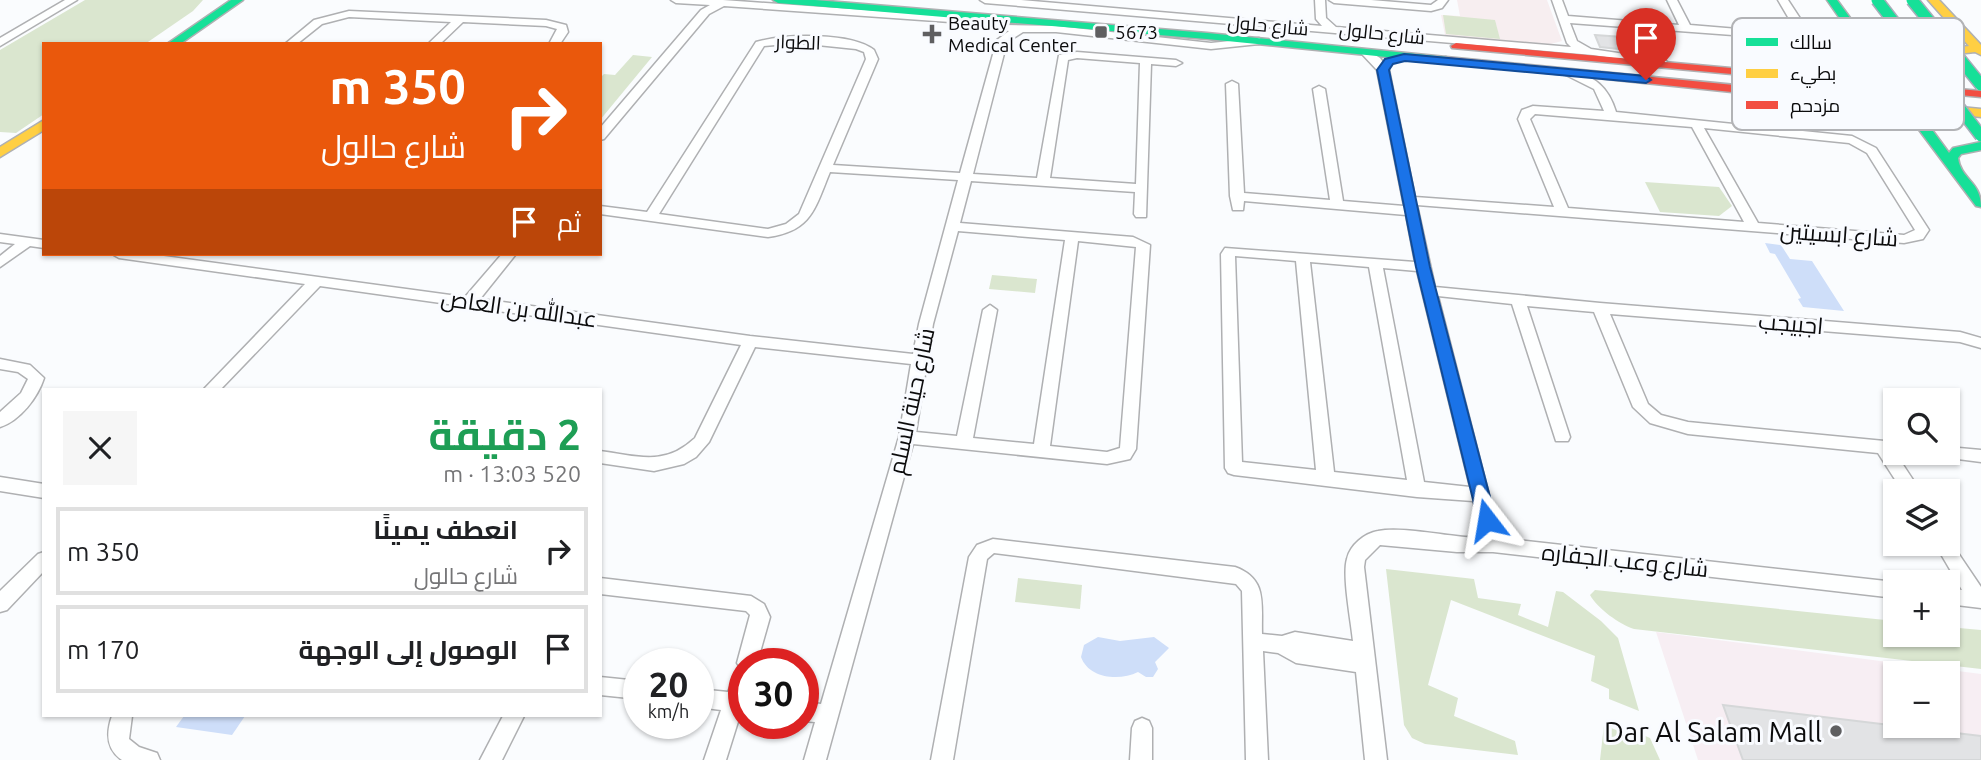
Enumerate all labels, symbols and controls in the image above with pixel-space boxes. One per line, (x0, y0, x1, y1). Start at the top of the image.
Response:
pin (1616, 8, 1676, 80)
street label: شارع حلول (1226, 11, 1309, 42)
place label: Beauty Medical Center (948, 12, 1077, 56)
street label: شارع حالول (1338, 18, 1426, 51)
legend (1732, 18, 1964, 130)
icon: arrive (1627, 19, 1665, 57)
place label: 5673 (1115, 21, 1158, 43)
marker: Beauty Medical Center (922, 24, 942, 44)
marker: 5673 (1093, 24, 1109, 40)
street label: الطوار (774, 30, 821, 55)
text: سالك (1790, 31, 1832, 53)
text: 350 m (329, 58, 466, 113)
text: بطيء (1790, 62, 1836, 88)
icon: right (490, 70, 581, 161)
text: مزدحم (1790, 94, 1840, 119)
text: شارع حالول (321, 128, 466, 164)
icon: arrive (505, 203, 543, 241)
text: ثم (557, 208, 581, 237)
street label: شارع ابسيتين (1779, 217, 1899, 255)
street label: عبدالله بن العاص (439, 283, 599, 333)
street label: اجبيجب (1757, 308, 1825, 339)
street label: شارع حينة السلم (883, 325, 943, 477)
map controls (1883, 388, 1960, 738)
button: search (1883, 388, 1960, 465)
button: close (63, 411, 137, 485)
text: 2 دقيقة (429, 411, 581, 458)
text: 520 m · 13:03 (443, 461, 581, 486)
button: layers (1883, 479, 1960, 556)
position arrow (1450, 483, 1524, 557)
text: انعطف يمينًا (373, 515, 518, 544)
icon: right (539, 532, 577, 570)
text: 350 m (67, 537, 139, 566)
street label: شارع وعب الجفاره (1540, 539, 1710, 585)
text: شارع حالول (414, 563, 518, 588)
button: + (1883, 570, 1960, 647)
icon: arrive (539, 630, 577, 668)
text: 170 m (67, 635, 139, 664)
text: الوصول إلى الوجهة (299, 635, 518, 664)
speed limit sign: 30 (728, 648, 819, 739)
button: − (1883, 661, 1960, 738)
text: 20 (649, 664, 688, 704)
text: km/h (648, 701, 689, 721)
place label: Dar Al Salam Mall (1604, 716, 1822, 747)
marker: Dar Al Salam Mall (1828, 723, 1844, 739)

